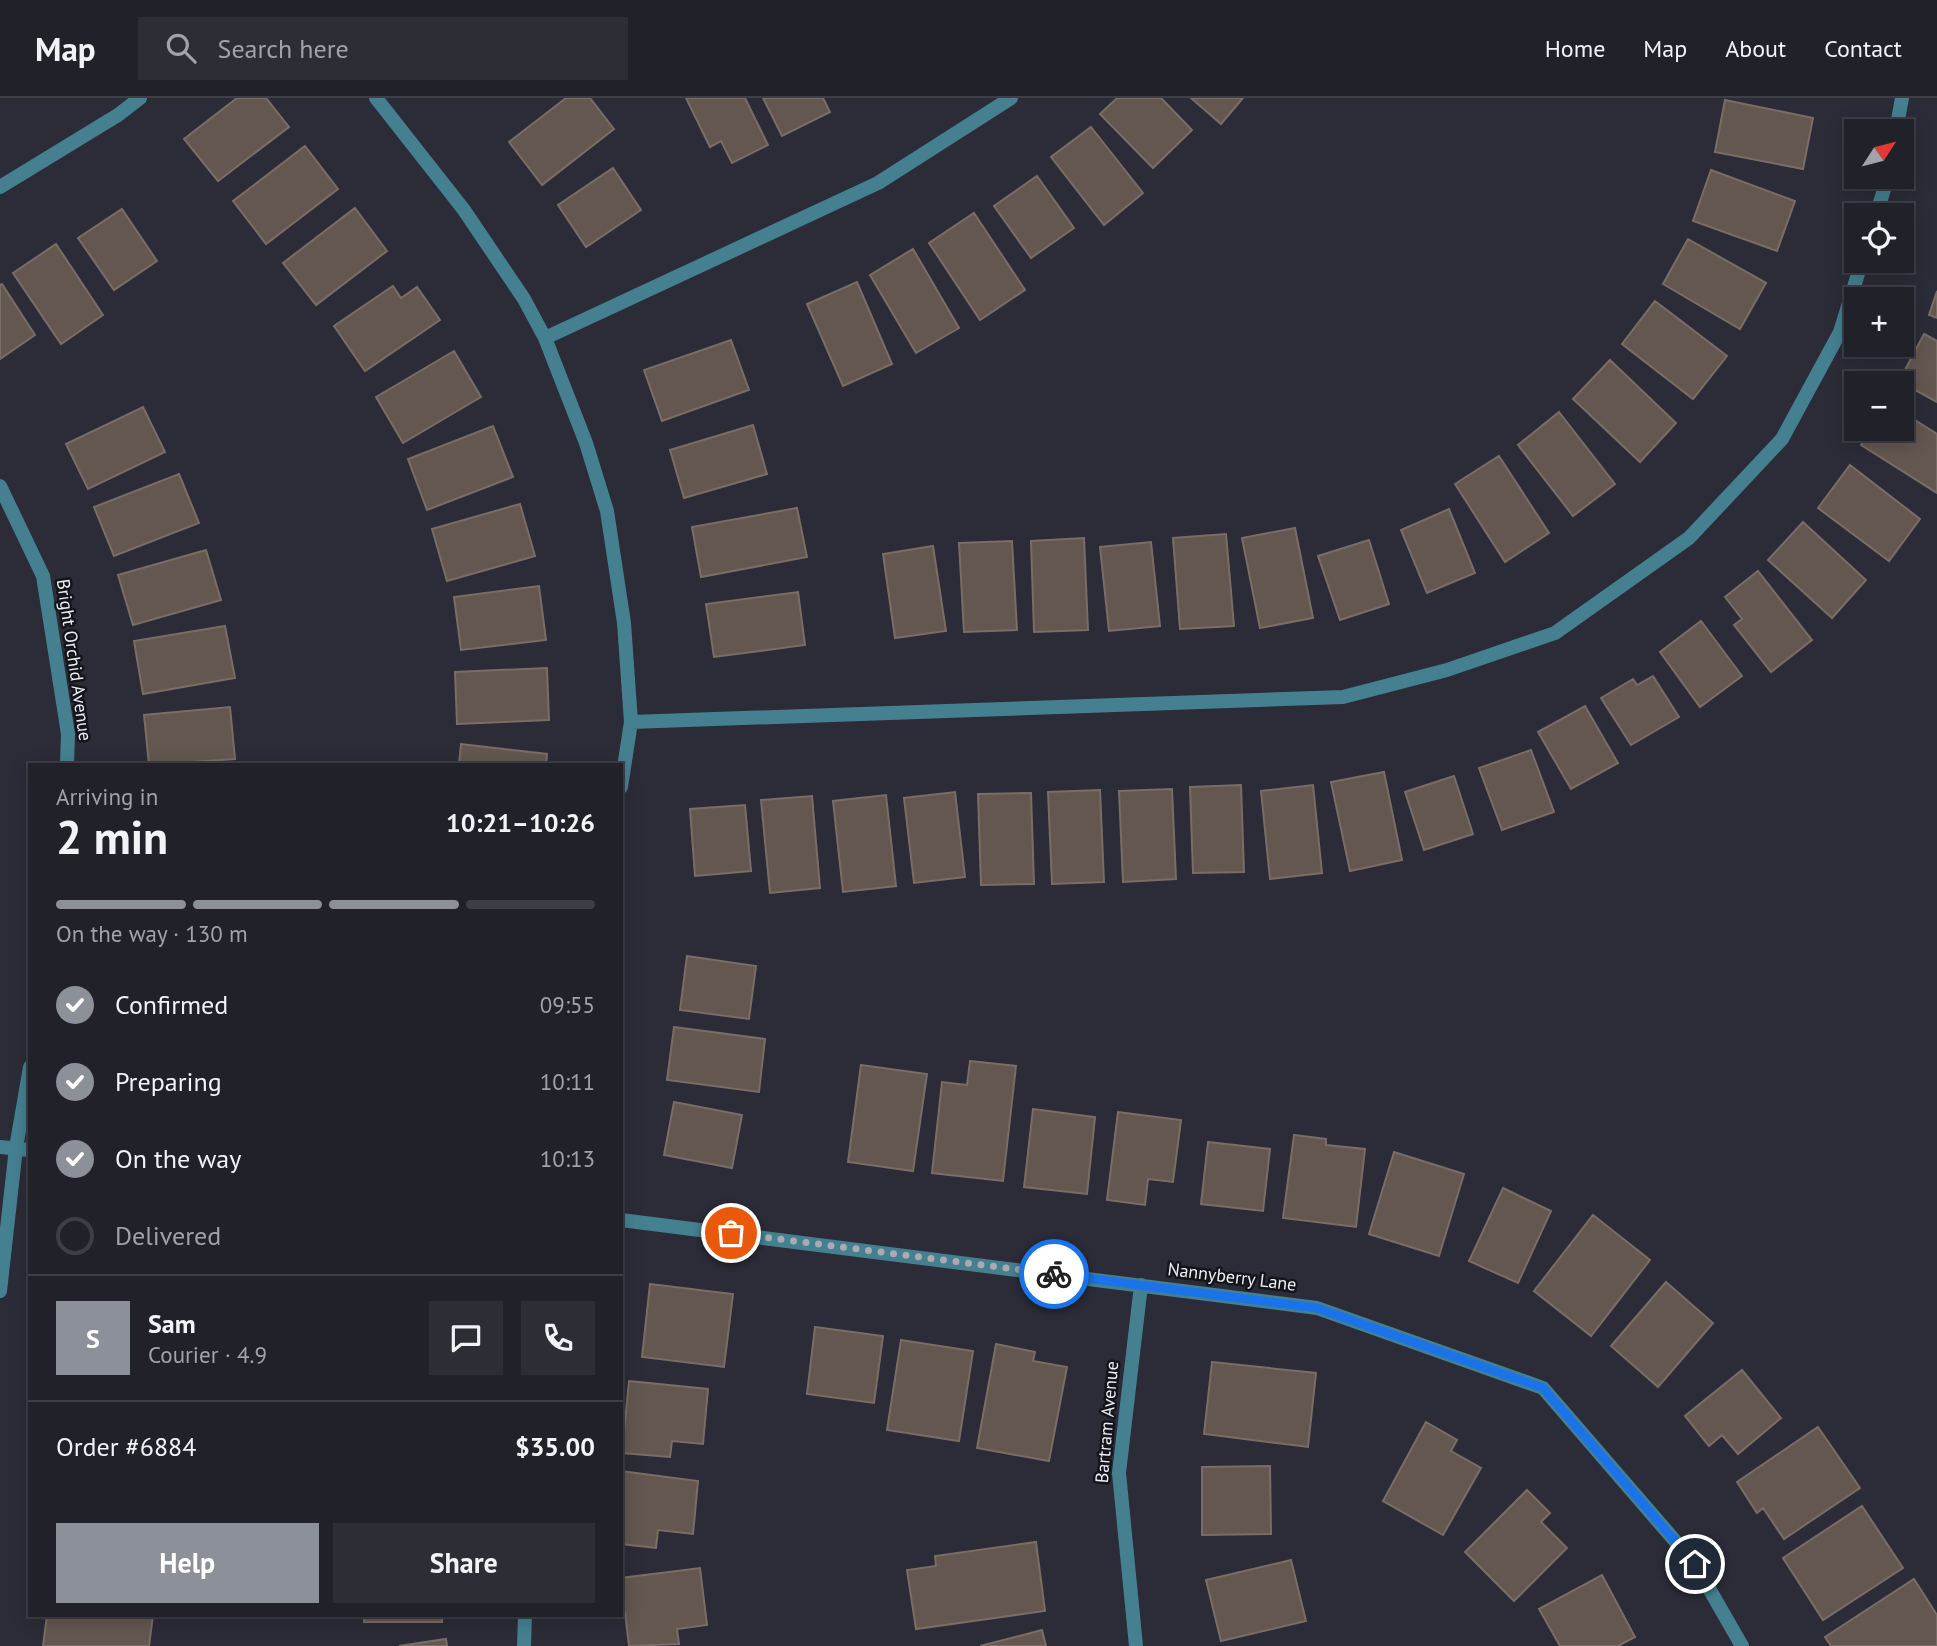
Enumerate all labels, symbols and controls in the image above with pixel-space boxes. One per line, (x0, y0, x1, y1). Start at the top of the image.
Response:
search box (138, 17, 628, 80)
text: Map (35, 27, 96, 70)
icon: search (162, 29, 200, 67)
text: Search here (218, 32, 349, 65)
text: Home (1545, 33, 1605, 64)
text: Map (1643, 33, 1687, 64)
text: About (1725, 33, 1786, 64)
text: Contact (1824, 33, 1902, 64)
north arrow (1844, 119, 1914, 189)
map controls (1844, 119, 1914, 441)
button: locate (1844, 203, 1914, 273)
button: + (1844, 287, 1914, 357)
button: − (1844, 371, 1914, 441)
street label: Bright Orchid Avenue (52, 578, 97, 742)
text: Arriving in (56, 782, 158, 811)
text: 10:21–10:26 (446, 806, 595, 839)
text: 2 min (56, 807, 168, 867)
text: On the way · 130 m (56, 919, 248, 948)
icon: check (56, 986, 94, 1024)
text: Confirmed (115, 988, 228, 1021)
text: 09:55 (540, 990, 595, 1019)
icon: check (56, 1063, 94, 1101)
text: Preparing (115, 1065, 222, 1098)
text: 10:11 (540, 1067, 595, 1096)
icon: check (56, 1140, 94, 1178)
text: On the way (115, 1142, 241, 1175)
text: 10:13 (540, 1144, 595, 1173)
pin (701, 1203, 761, 1263)
icon: bag (712, 1214, 750, 1252)
text: Delivered (115, 1219, 221, 1252)
courier (1019, 1239, 1089, 1309)
icon: bike (1035, 1255, 1073, 1293)
street label: Nannyberry Lane (1166, 1257, 1298, 1296)
button: chat (429, 1301, 503, 1375)
button: phone (521, 1301, 595, 1375)
text: Sam (148, 1307, 196, 1340)
text: S (86, 1322, 100, 1355)
text: Courier · 4.9 (148, 1340, 267, 1369)
street label: Bartram Avenue (1090, 1360, 1123, 1484)
text: Order #6884 (56, 1430, 196, 1463)
text: $35.00 (515, 1430, 595, 1463)
button: Help (56, 1523, 319, 1603)
button: Share (333, 1523, 595, 1603)
pin (1665, 1534, 1725, 1594)
icon: home (1676, 1545, 1714, 1583)

